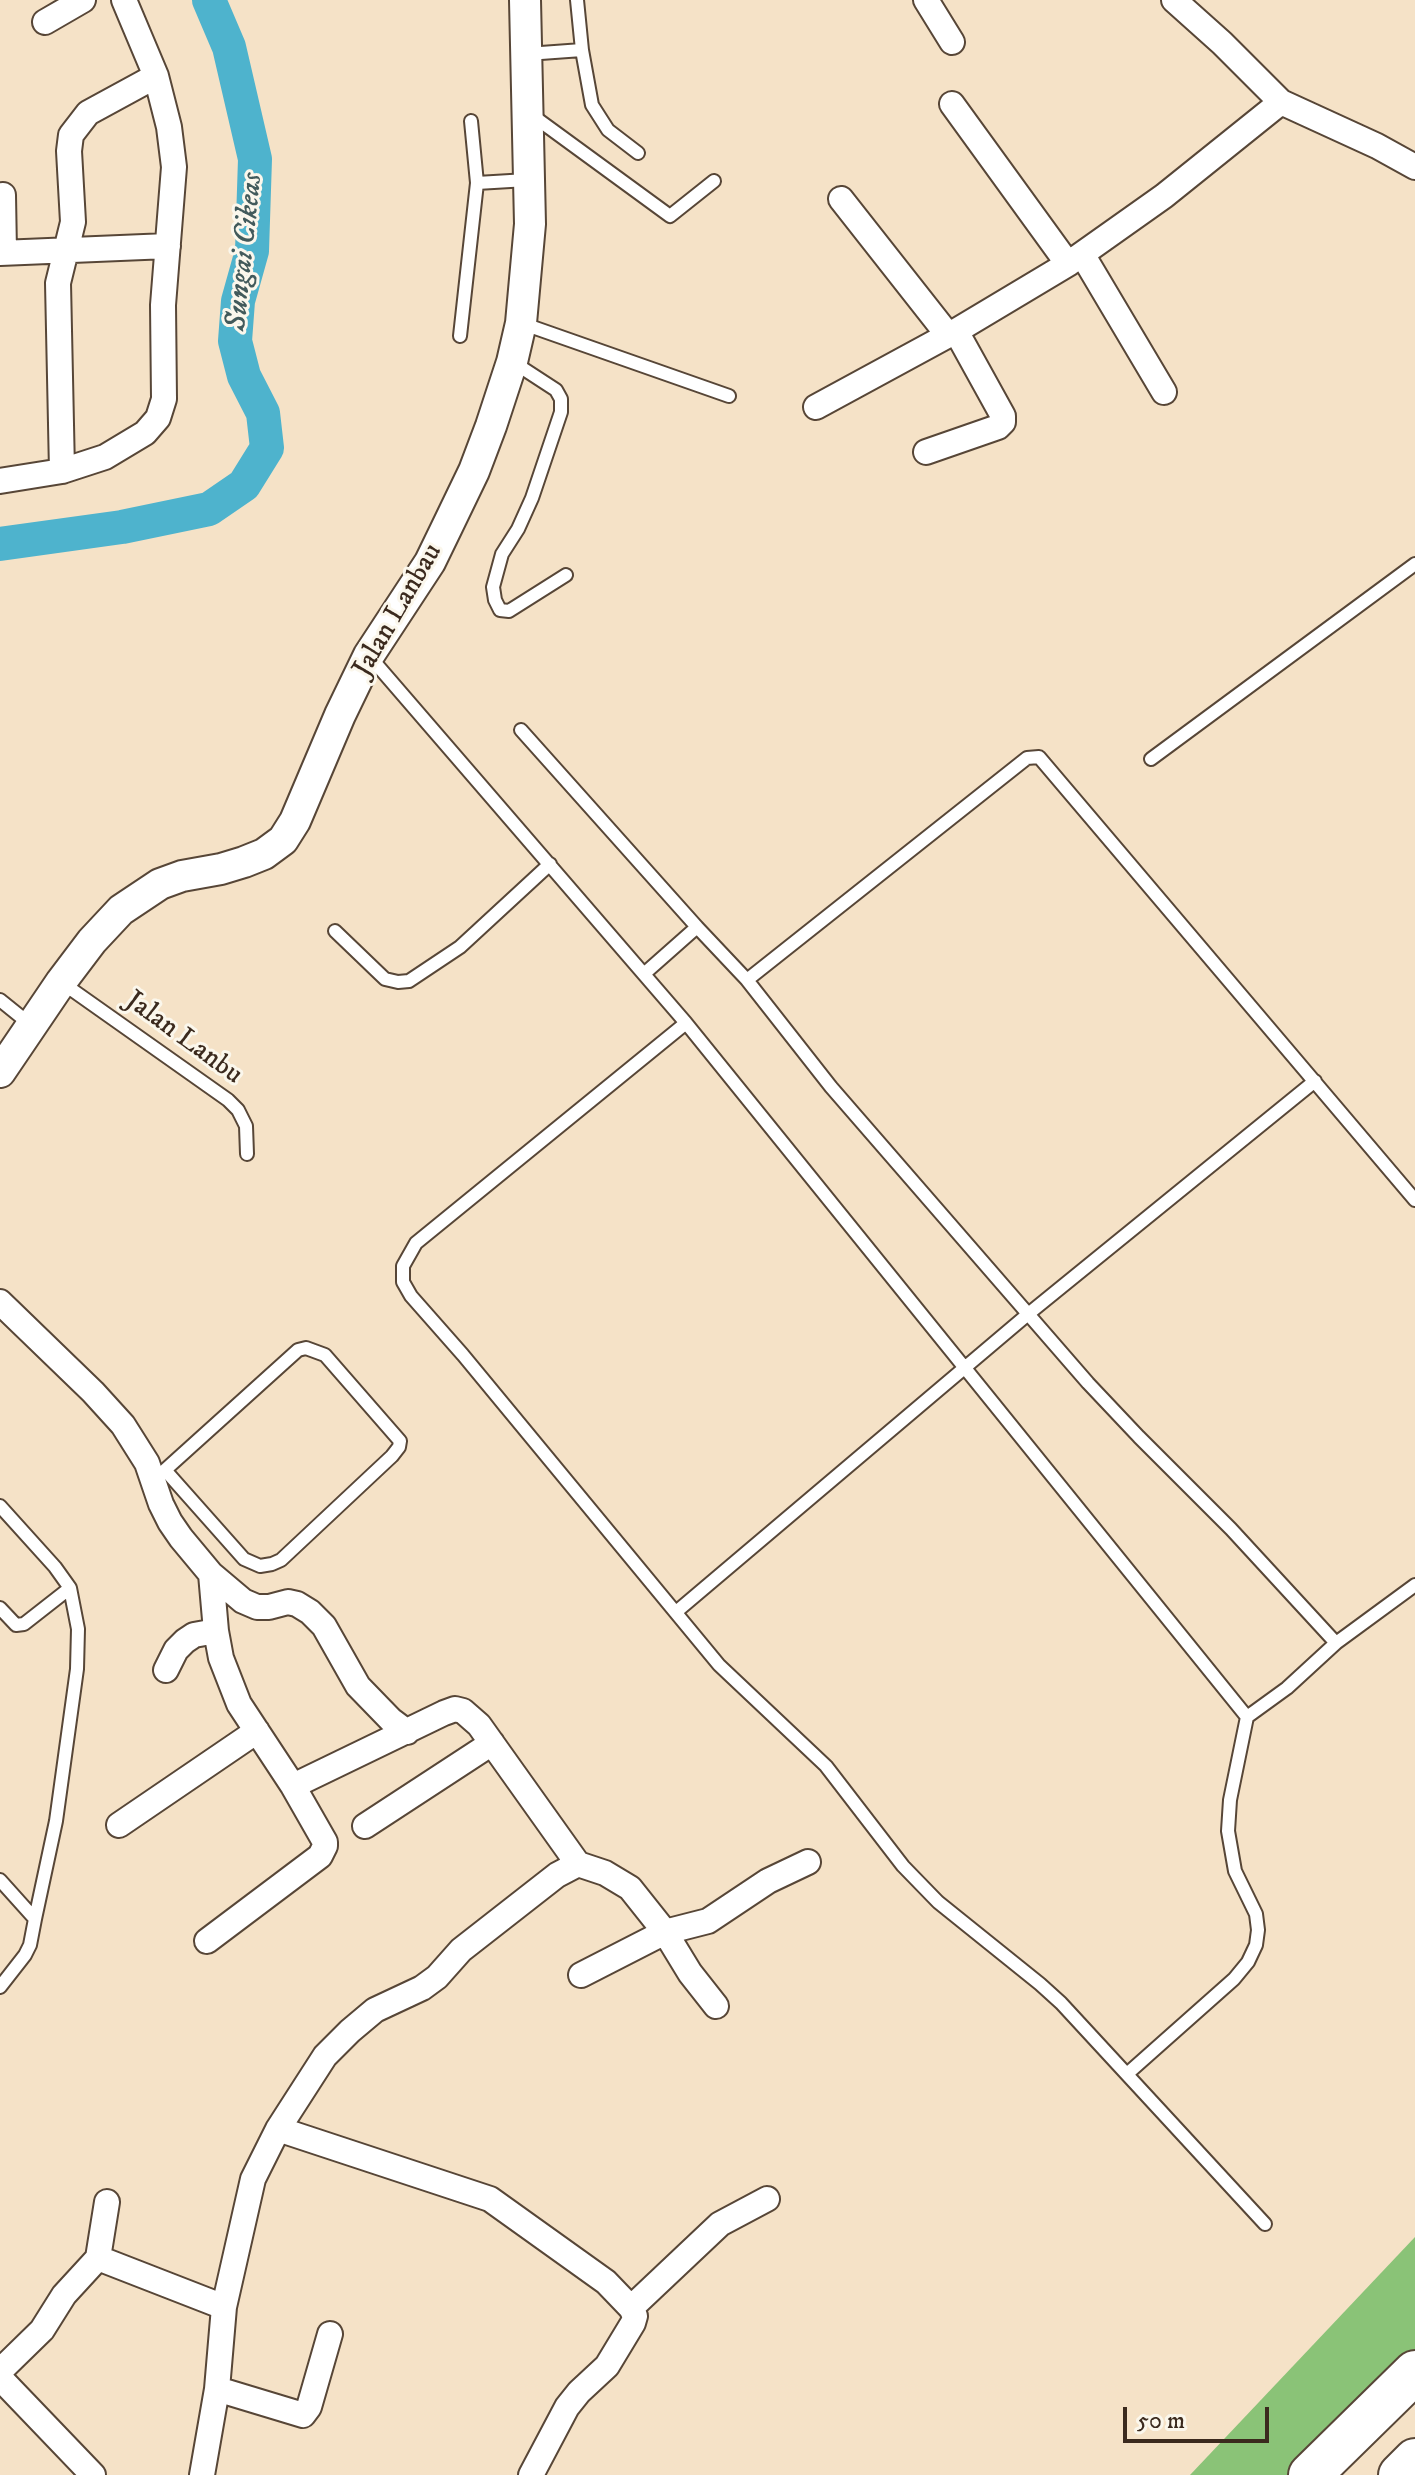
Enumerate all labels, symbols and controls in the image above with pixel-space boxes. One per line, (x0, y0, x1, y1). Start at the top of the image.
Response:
water label: Sungai Cikeas (220, 171, 272, 333)
street label: Jalan Lanbau (347, 538, 451, 684)
street label: Jalan Lanbu (118, 985, 248, 1093)
scale bar (1127, 2391, 1273, 2441)
text: 50 m (1137, 2406, 1185, 2436)

